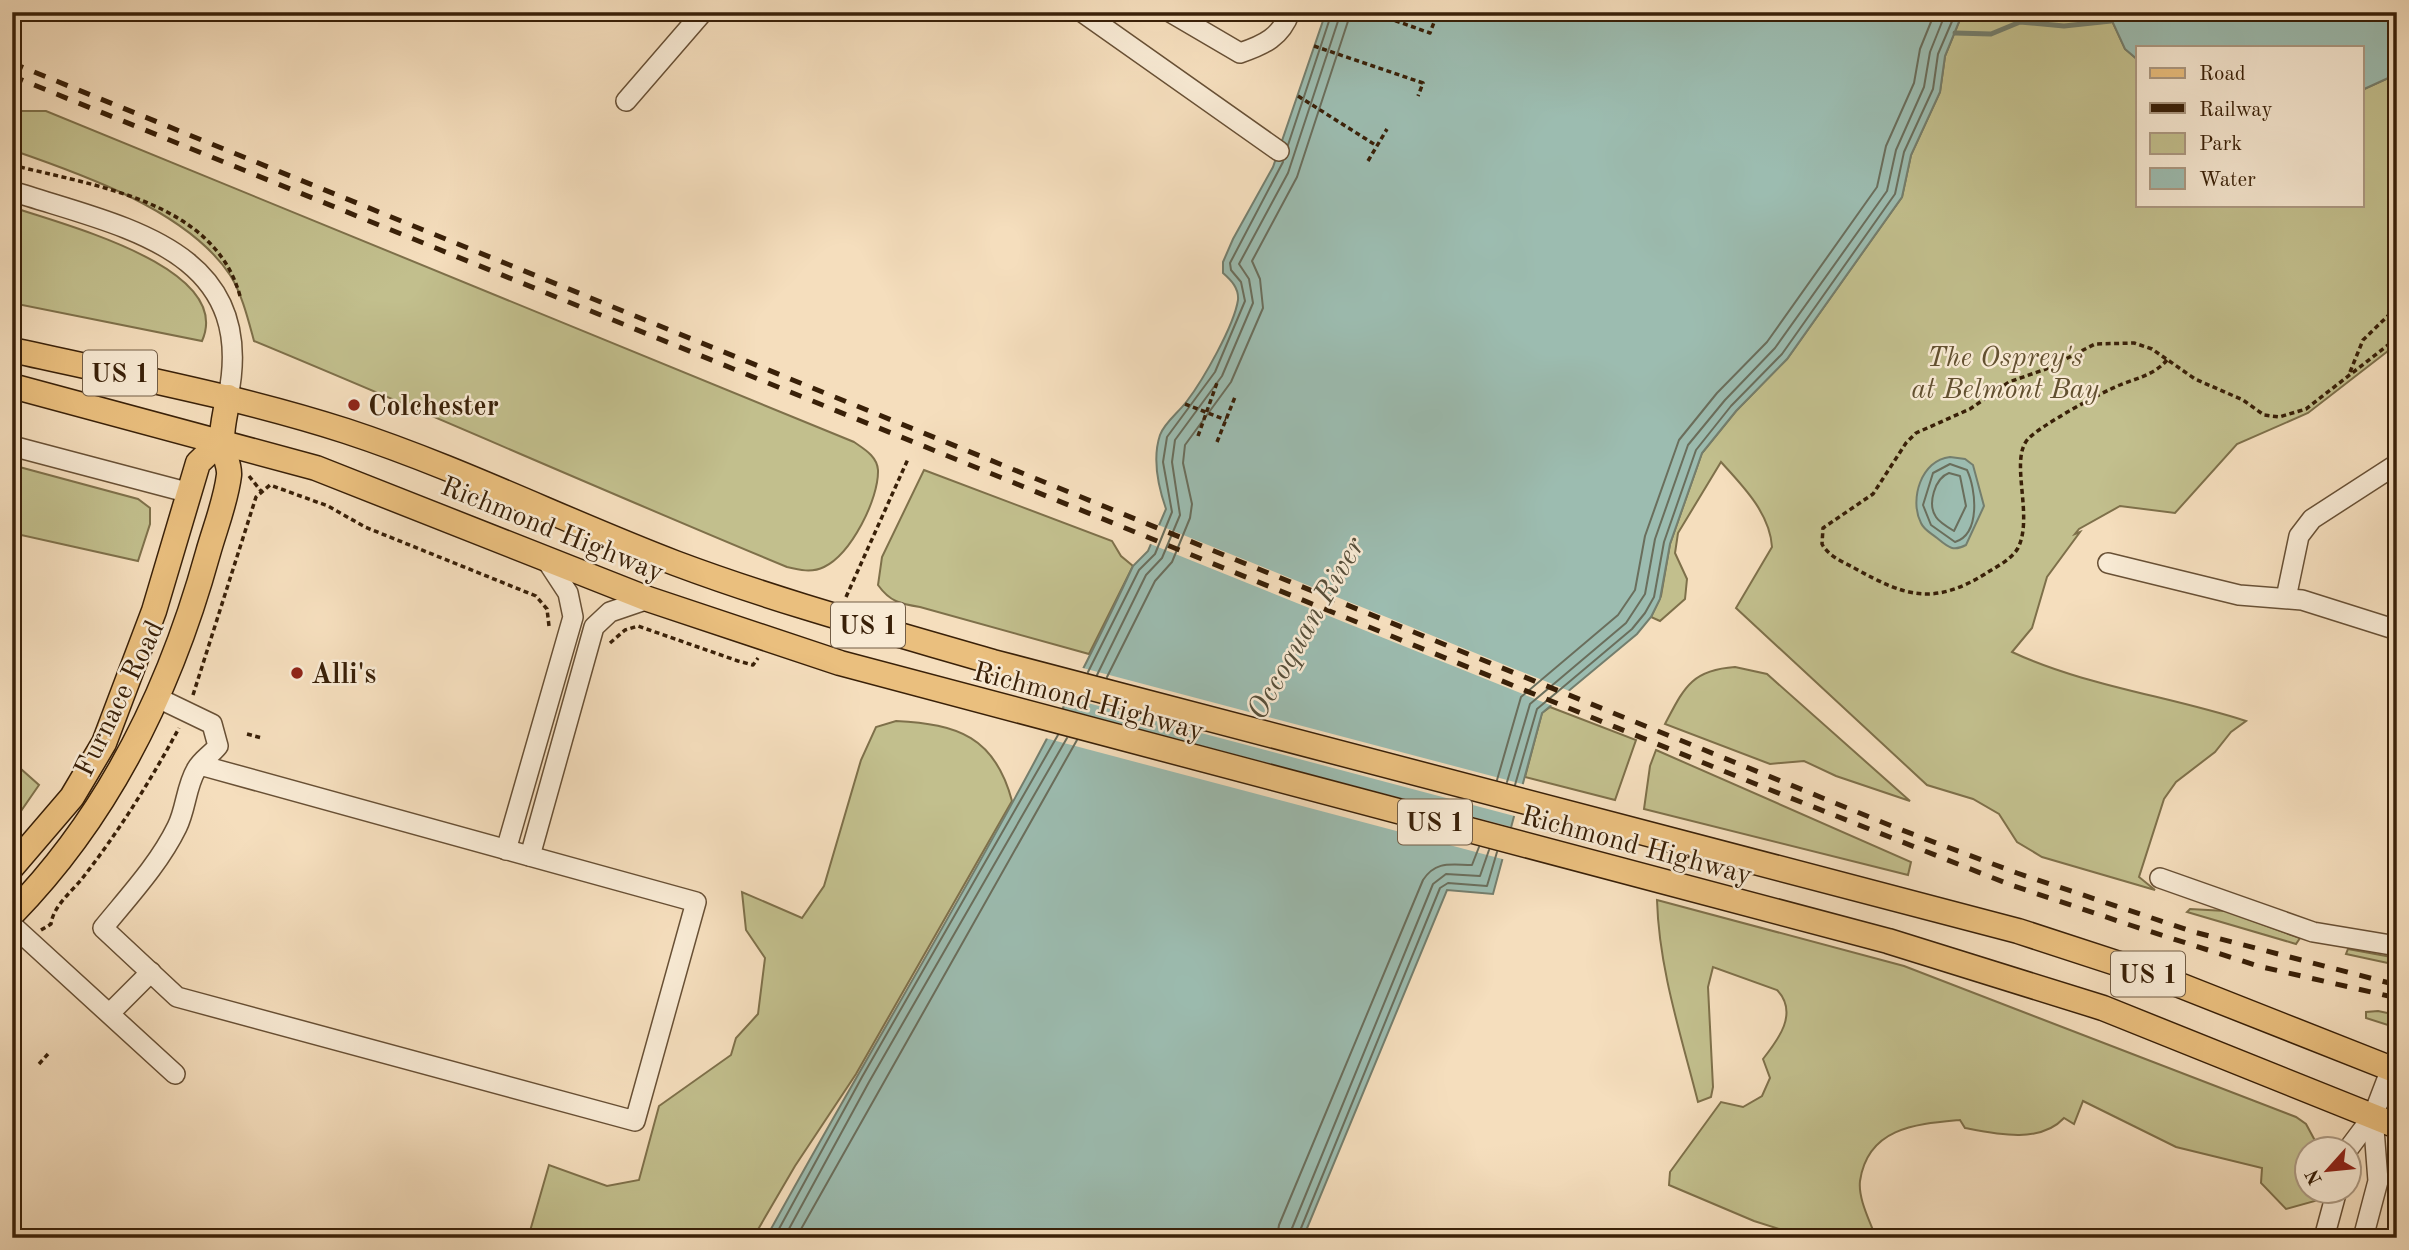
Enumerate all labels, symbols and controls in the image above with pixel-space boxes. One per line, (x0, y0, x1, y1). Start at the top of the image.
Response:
legend (2136, 46, 2364, 206)
text: Road (2199, 64, 2246, 85)
text: Railway (2199, 100, 2273, 121)
text: Park (2199, 134, 2242, 155)
text: Water (2199, 170, 2256, 191)
park label: The Osprey's at Belmont Bay (1911, 345, 2100, 405)
road number: US 1 (83, 350, 157, 396)
place label: Colchester (368, 394, 499, 422)
marker: Colchester (346, 397, 362, 413)
street label: Richmond Highway (436, 473, 667, 588)
water label: Occoquan River (1243, 532, 1371, 725)
road number: US 1 (831, 603, 905, 648)
street label: Furnace Road (71, 617, 170, 782)
street label: Richmond Highway (970, 659, 1207, 747)
place label: Alli's (311, 662, 376, 690)
marker: Alli's (289, 665, 305, 681)
road number: US 1 (1398, 800, 1472, 844)
street label: Richmond Highway (1518, 803, 1755, 891)
road number: US 1 (2111, 951, 2185, 996)
north arrow (2294, 1134, 2364, 1204)
text: N (2303, 1165, 2327, 1187)

